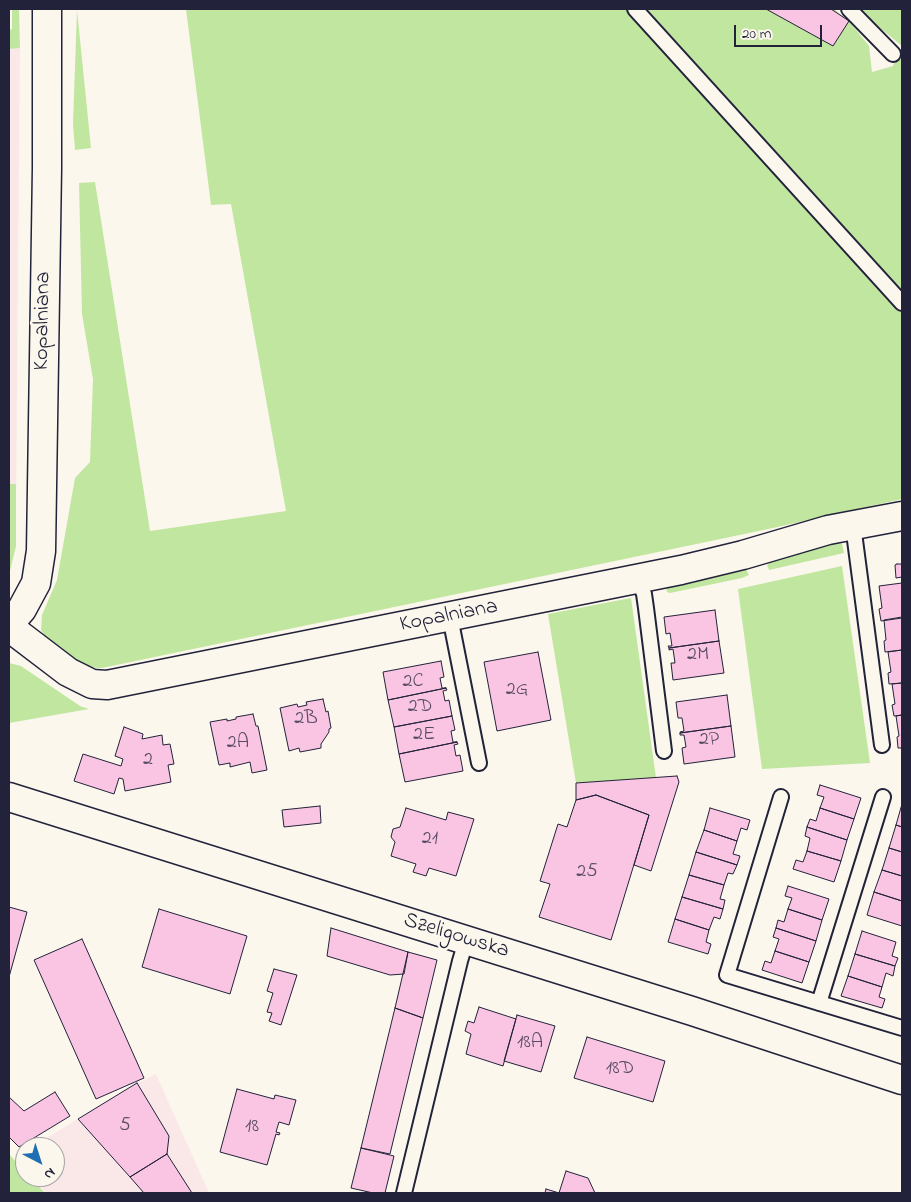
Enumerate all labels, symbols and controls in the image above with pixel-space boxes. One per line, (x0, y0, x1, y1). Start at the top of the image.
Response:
scale bar (736, 15, 824, 47)
text: 20 m (742, 23, 771, 45)
street label: Kopalniana (30, 271, 58, 371)
street label: Kopalniana (398, 595, 500, 639)
house number: 2M (687, 644, 709, 668)
house number: 2C (403, 671, 423, 695)
house number: 2G (506, 679, 528, 703)
house number: 2D (408, 696, 432, 720)
house number: 2B (294, 708, 318, 732)
house number: 2E (413, 724, 435, 748)
house number: 2P (699, 729, 719, 753)
house number: 2A (227, 732, 249, 756)
house number: 2 (143, 749, 153, 773)
house number: 21 (422, 828, 438, 852)
house number: 25 (576, 861, 598, 885)
street label: Szeligowska (400, 908, 512, 966)
house number: 18A (517, 1032, 543, 1056)
house number: 18D (606, 1058, 634, 1082)
house number: 5 (119, 1115, 131, 1139)
house number: 18 (245, 1116, 259, 1140)
north arrow (15, 1137, 65, 1187)
text: N (39, 1162, 60, 1184)

